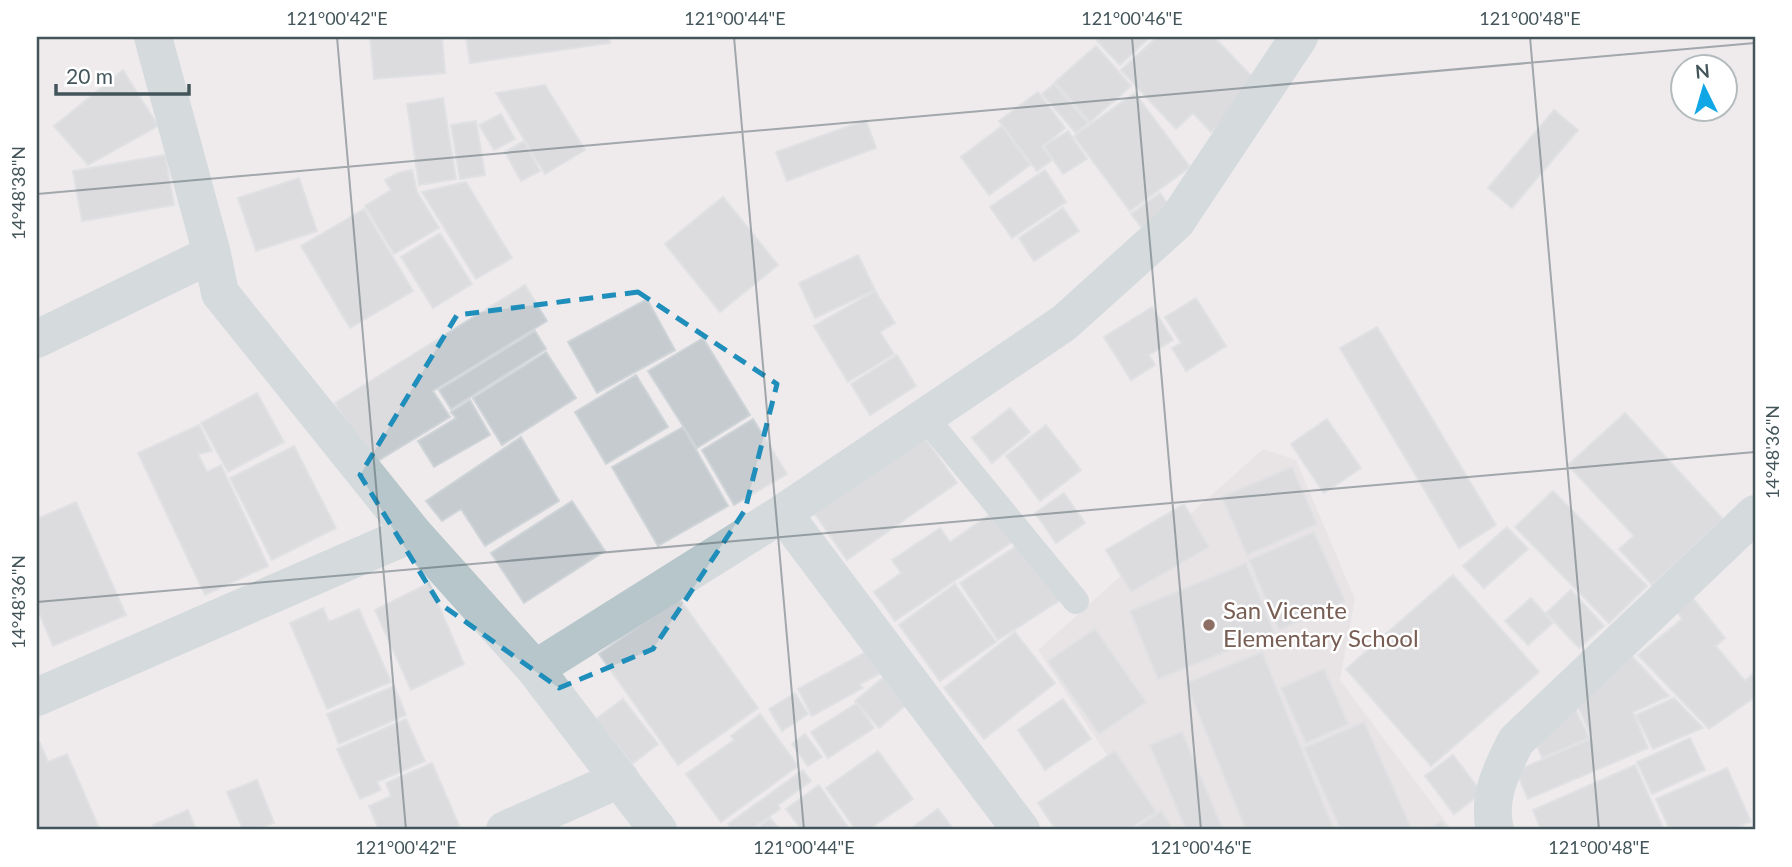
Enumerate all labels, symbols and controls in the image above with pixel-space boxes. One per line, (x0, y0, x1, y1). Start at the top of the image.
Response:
text: 121°00'42"E (286, 7, 388, 29)
text: 121°00'44"E (684, 7, 786, 29)
text: 121°00'46"E (1081, 7, 1183, 29)
text: 121°00'48"E (1479, 7, 1581, 29)
scale bar (56, 52, 189, 96)
north arrow (1670, 52, 1740, 122)
text: N (1694, 58, 1711, 83)
text: 20 m (66, 63, 113, 88)
text: 14°48'38"N (7, 146, 29, 240)
text: 14°48'36"N (1761, 405, 1783, 499)
text: 14°48'36"N (7, 555, 29, 649)
place label: San Vicente Elementary School (1223, 595, 1419, 652)
marker: San Vicente Elementary School (1201, 617, 1217, 633)
text: 121°00'42"E (355, 836, 457, 858)
text: 121°00'44"E (753, 836, 855, 858)
text: 121°00'46"E (1150, 836, 1252, 858)
text: 121°00'48"E (1548, 836, 1650, 858)

